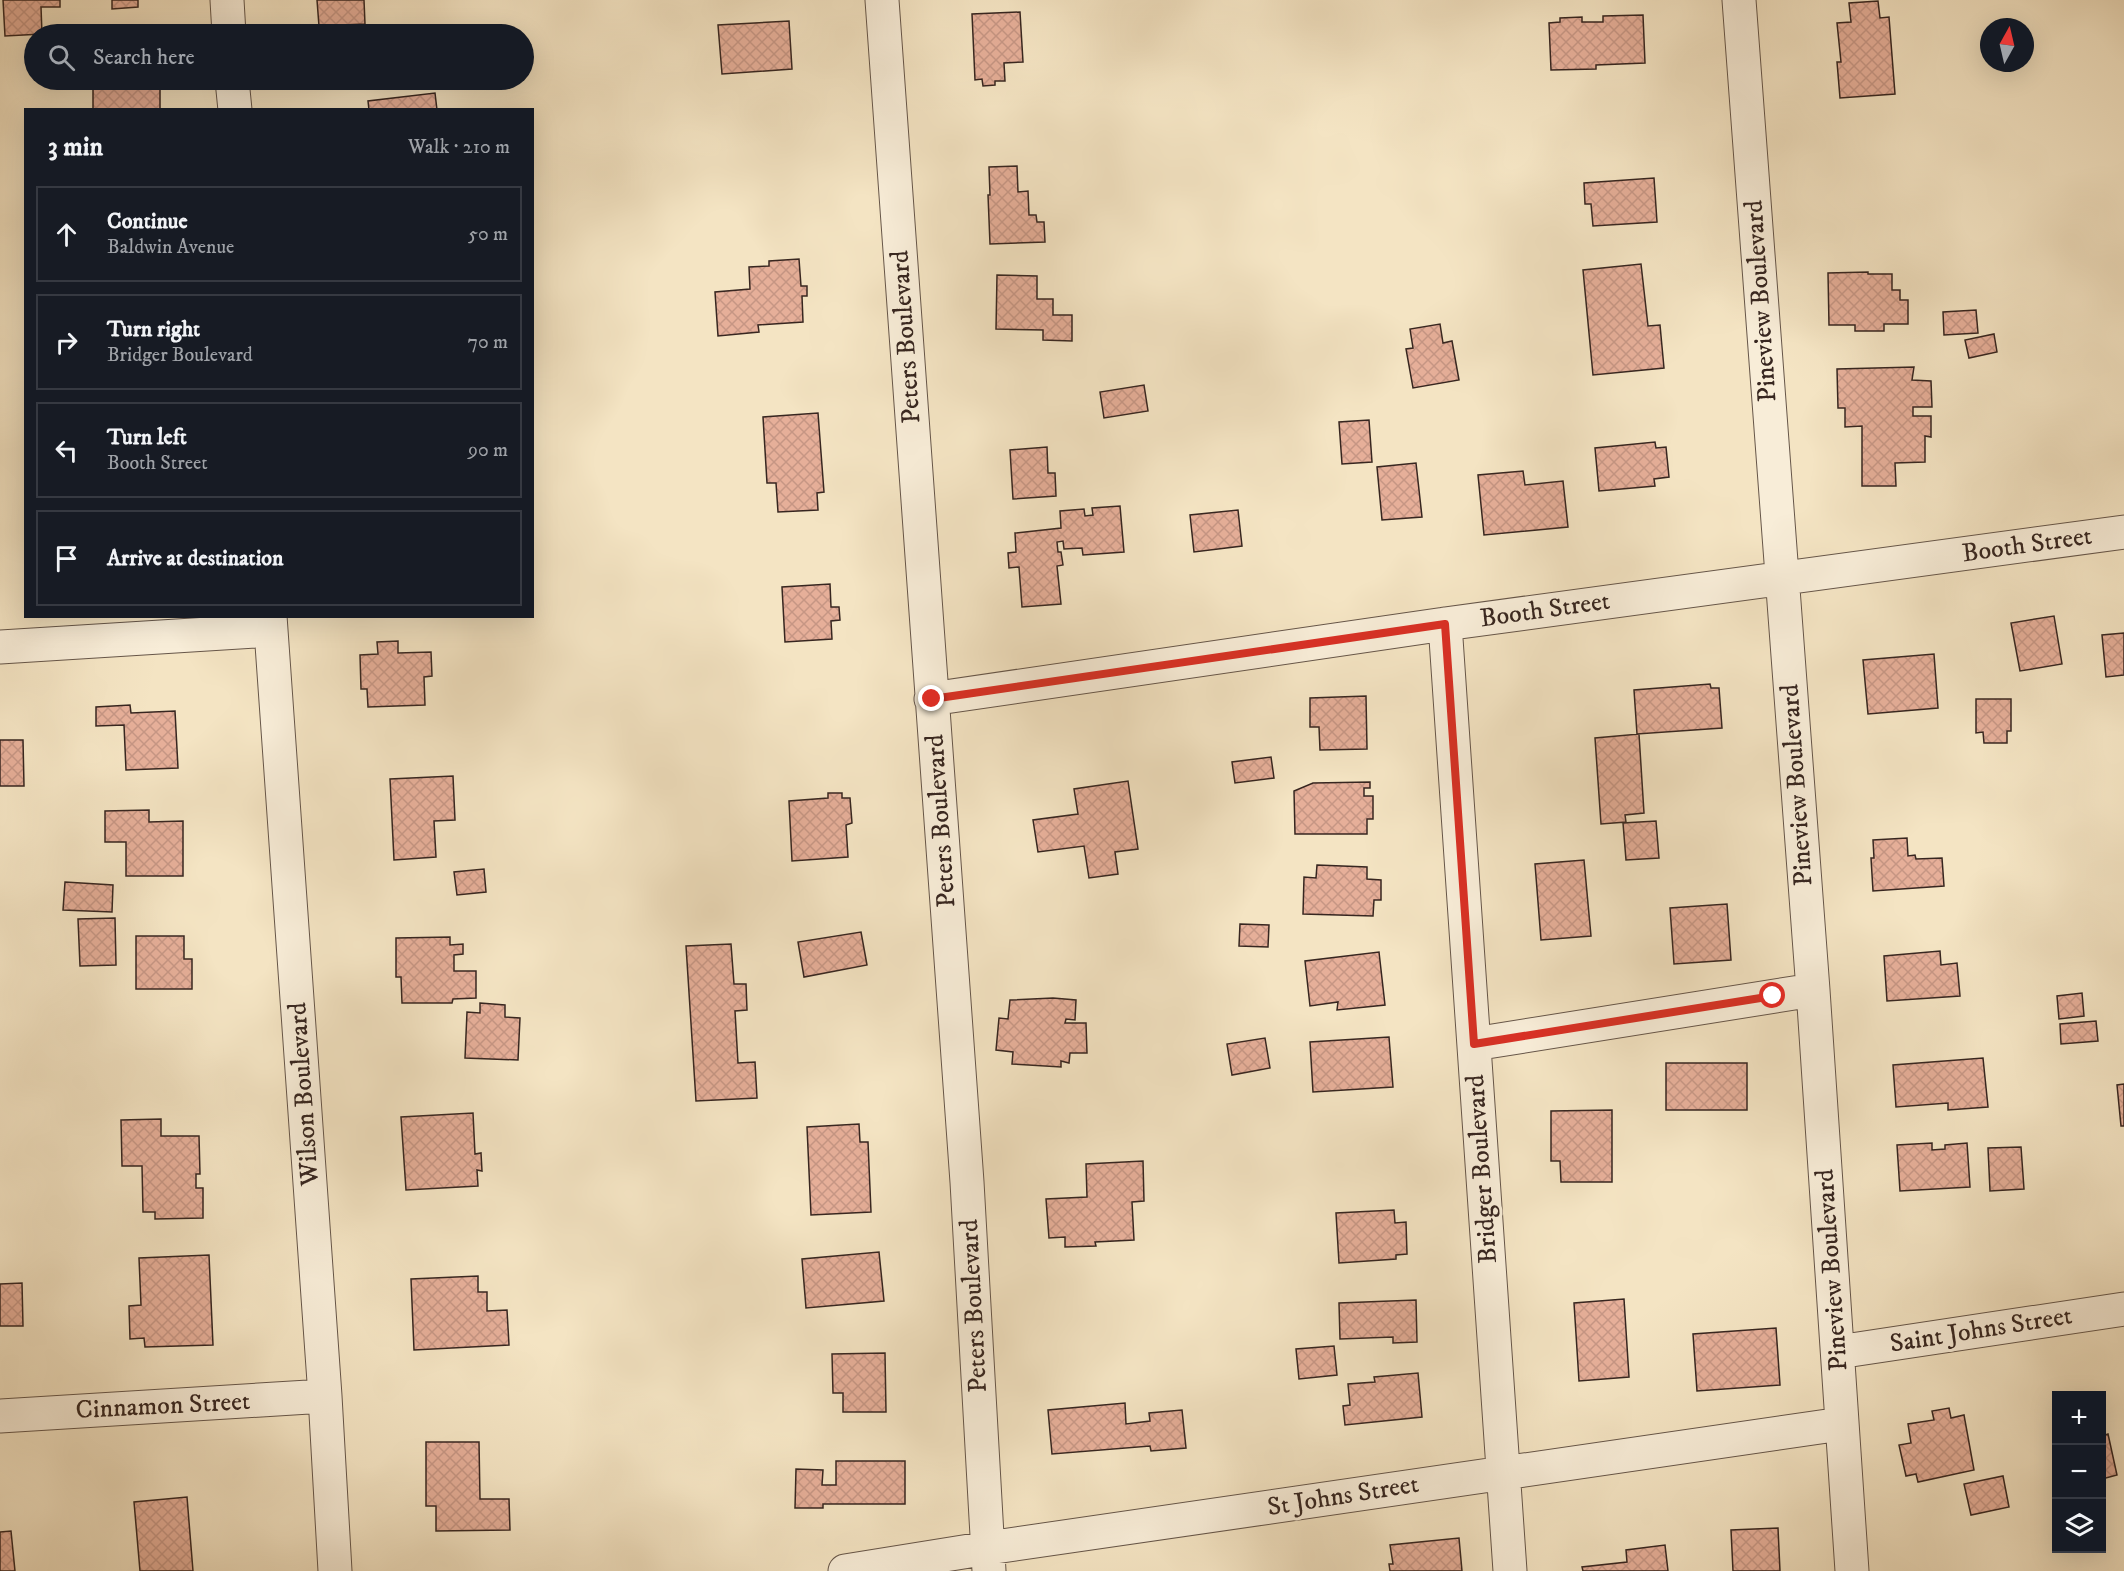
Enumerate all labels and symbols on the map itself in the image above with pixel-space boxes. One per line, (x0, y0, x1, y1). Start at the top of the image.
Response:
north arrow (1980, 18, 2034, 72)
street label: Pineview Boulevard (1737, 199, 1785, 403)
street label: Peters Boulevard (883, 249, 929, 425)
street label: Booth Street (1960, 520, 2094, 570)
street label: Booth Street (1478, 585, 1612, 635)
street label: Pineview Boulevard (1773, 683, 1821, 887)
route end (918, 685, 944, 711)
street label: Peters Boulevard (918, 733, 964, 909)
route start (1759, 982, 1785, 1008)
street label: Wilson Boulevard (281, 1001, 327, 1188)
street label: Bridger Boulevard (1459, 1073, 1505, 1265)
street label: Pineview Boulevard (1808, 1168, 1856, 1372)
street label: Peters Boulevard (953, 1218, 995, 1394)
street label: Saint Johns Street (1887, 1299, 2075, 1361)
street label: Cinnamon Street (75, 1385, 251, 1427)
street label: St Johns Street (1265, 1468, 1421, 1524)

